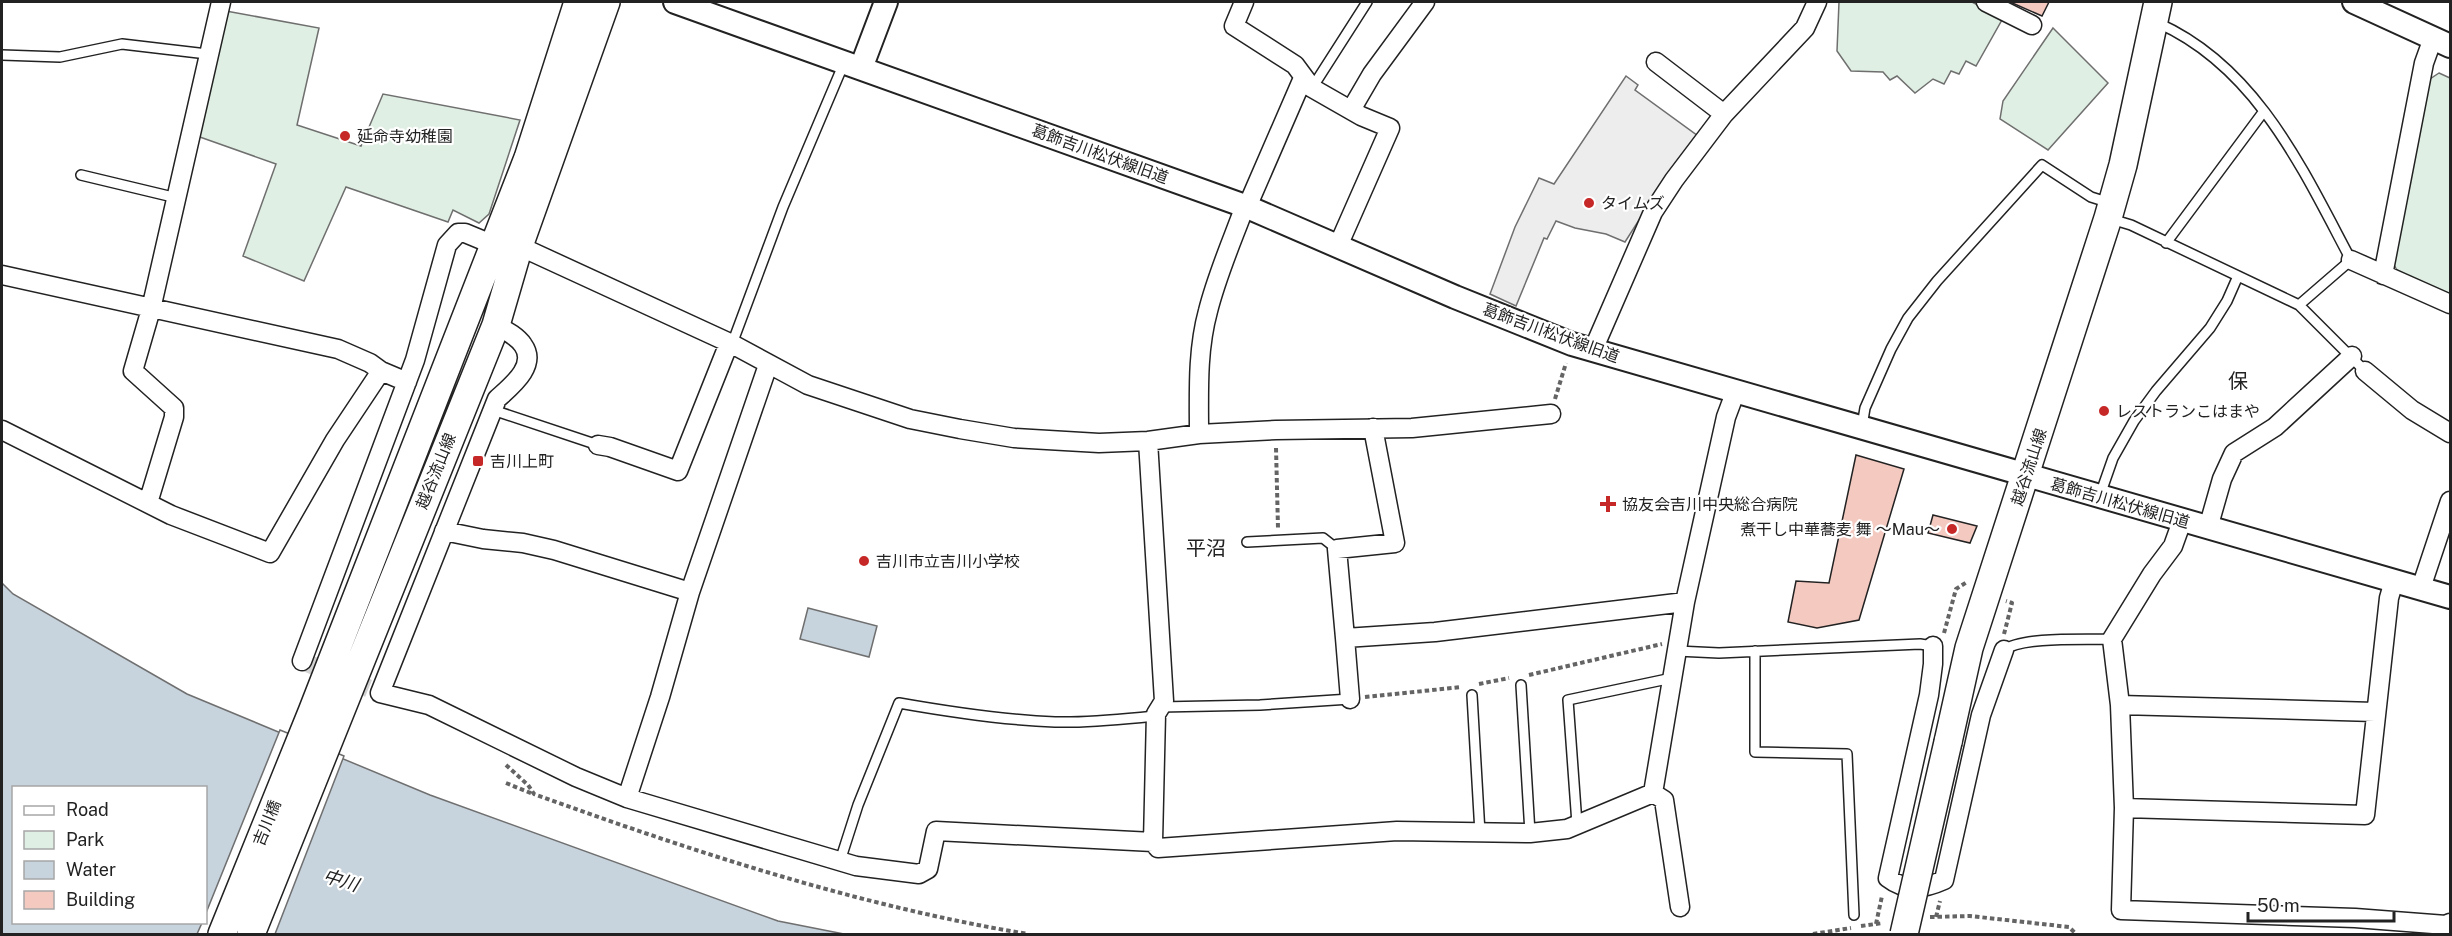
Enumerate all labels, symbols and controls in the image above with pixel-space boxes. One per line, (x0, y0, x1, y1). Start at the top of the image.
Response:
street label: 葛飾吉川松伏線旧道 (1029, 120, 1171, 188)
place label: 延命寺幼稚園 (357, 127, 453, 146)
marker: 延命寺幼稚園 (338, 129, 352, 143)
place label: タイムズ (1601, 194, 1665, 213)
marker: タイムズ (1582, 196, 1596, 210)
street label: 葛飾吉川松伏線旧道 (1480, 299, 1622, 367)
district label: 保 (2228, 369, 2248, 393)
place label: レストランこはまや (2116, 402, 2260, 421)
marker: レストランこはまや (2097, 404, 2111, 418)
street label: 越谷流山線 (2008, 426, 2050, 508)
street label: 越谷流山線 (412, 430, 460, 512)
place label: 吉川上町 (490, 452, 554, 471)
marker: 吉川上町 (471, 454, 485, 468)
street label: 葛飾吉川松伏線旧道 (2048, 474, 2192, 532)
marker: 協友会吉川中央総合病院 (1599, 495, 1617, 513)
place label: 協友会吉川中央総合病院 (1622, 495, 1798, 514)
place label: 煮干し中華蕎麦 舞 〜Mau〜 (1740, 520, 1940, 539)
marker: 煮干し中華蕎麦 舞 〜Mau〜 (1945, 522, 1959, 536)
district label: 平沼 (1186, 536, 1226, 560)
place label: 吉川市立吉川小学校 (876, 552, 1020, 571)
marker: 吉川市立吉川小学校 (857, 554, 871, 568)
legend (12, 786, 207, 924)
street label: 吉川橋 (249, 797, 285, 849)
text: Road (66, 799, 109, 820)
text: Park (66, 829, 104, 850)
text: Water (66, 859, 116, 880)
water label: 中川 (321, 865, 363, 896)
scale bar (2248, 885, 2394, 923)
text: Building (66, 889, 135, 910)
text: 50 m (2257, 895, 2300, 916)

